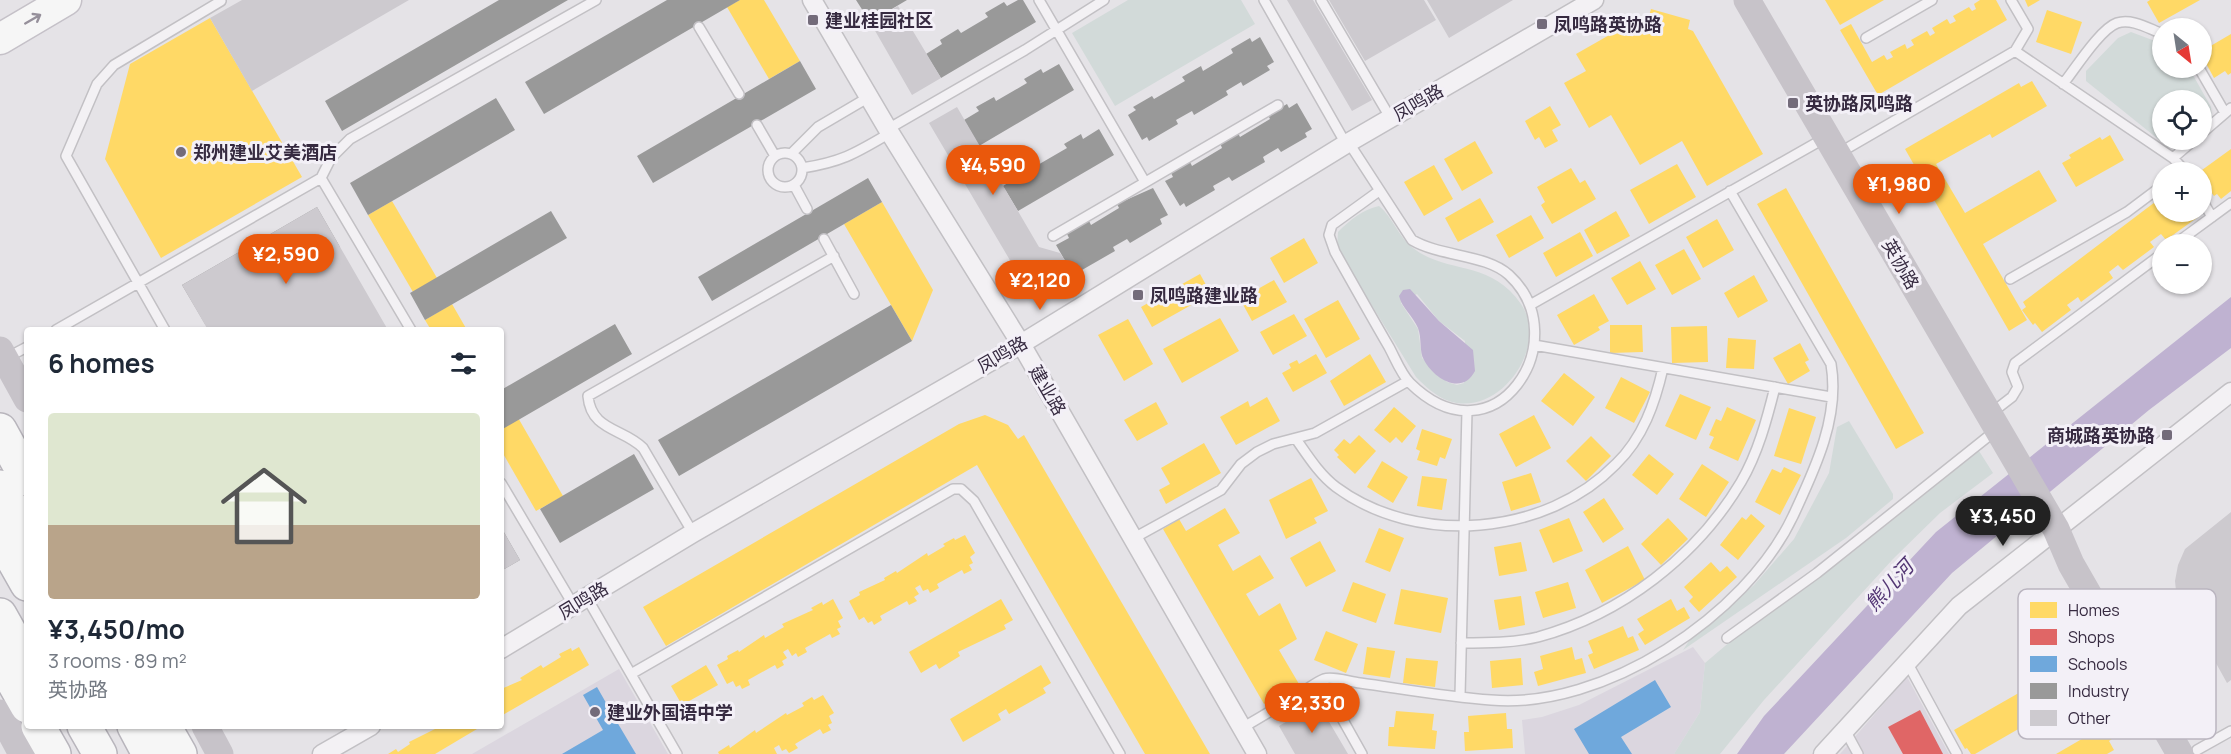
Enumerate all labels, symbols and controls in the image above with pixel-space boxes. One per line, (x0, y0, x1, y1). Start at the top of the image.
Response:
place label: 建业桂园社区 (825, 8, 933, 32)
place label: 凤鸣路英协路 (1554, 12, 1662, 36)
one-way arrow (24, 13, 41, 25)
marker: 建业桂园社区 (806, 13, 820, 27)
marker: 凤鸣路英协路 (1535, 17, 1549, 31)
north arrow (2152, 18, 2212, 78)
map controls (2152, 18, 2212, 294)
street label: 凤鸣路 (1389, 78, 1447, 126)
button: locate (2152, 90, 2212, 150)
place label: 英协路凤鸣路 (1805, 91, 1913, 115)
marker: 英协路凤鸣路 (1786, 96, 1800, 110)
place label: 郑州建业艾美酒店 (193, 140, 337, 164)
marker: 郑州建业艾美酒店 (174, 145, 188, 159)
pin: ¥4,590 (944, 145, 1042, 196)
text: ¥4,590 (960, 151, 1026, 178)
button: + (2152, 162, 2212, 222)
pin: ¥1,980 (1850, 164, 1948, 215)
text: ¥1,980 (1867, 170, 1931, 197)
pin: ¥2,590 (237, 234, 335, 285)
button: − (2152, 234, 2212, 294)
street label: 英协路 (1877, 235, 1925, 293)
text: ¥2,590 (252, 240, 320, 267)
pin: ¥2,120 (991, 260, 1089, 311)
text: ¥2,120 (1009, 266, 1071, 293)
place label: 凤鸣路建业路 (1150, 283, 1258, 307)
marker: 凤鸣路建业路 (1131, 288, 1145, 302)
street label: 凤鸣路 (973, 330, 1031, 378)
text: 6 homes (48, 345, 155, 381)
icon: filters (447, 347, 480, 380)
street label: 建业路 (1024, 361, 1072, 419)
place label: 商城路英协路 (2047, 423, 2155, 447)
marker: 商城路英协路 (2160, 428, 2174, 442)
icon: home (210, 452, 318, 560)
pin: ¥3,450 (1954, 496, 2052, 547)
text: ¥3,450 (1970, 502, 2036, 529)
water label: 熊儿河 (1859, 551, 1922, 616)
street label: 凤鸣路 (554, 576, 612, 624)
legend (2018, 589, 2216, 739)
text: Homes (2068, 599, 2120, 621)
text: ¥3,450/mo (48, 611, 185, 647)
text: Shops (2068, 626, 2115, 648)
text: 3 rooms · 89 m² (48, 647, 187, 674)
text: Schools (2068, 653, 2127, 675)
text: 英协路 (48, 676, 108, 703)
text: Industry (2068, 680, 2130, 702)
pin: ¥2,330 (1263, 683, 1361, 734)
text: ¥2,330 (1279, 689, 1345, 716)
place label: 建业外国语中学 (607, 700, 733, 724)
marker: 建业外国语中学 (588, 705, 602, 719)
text: Other (2068, 707, 2111, 729)

